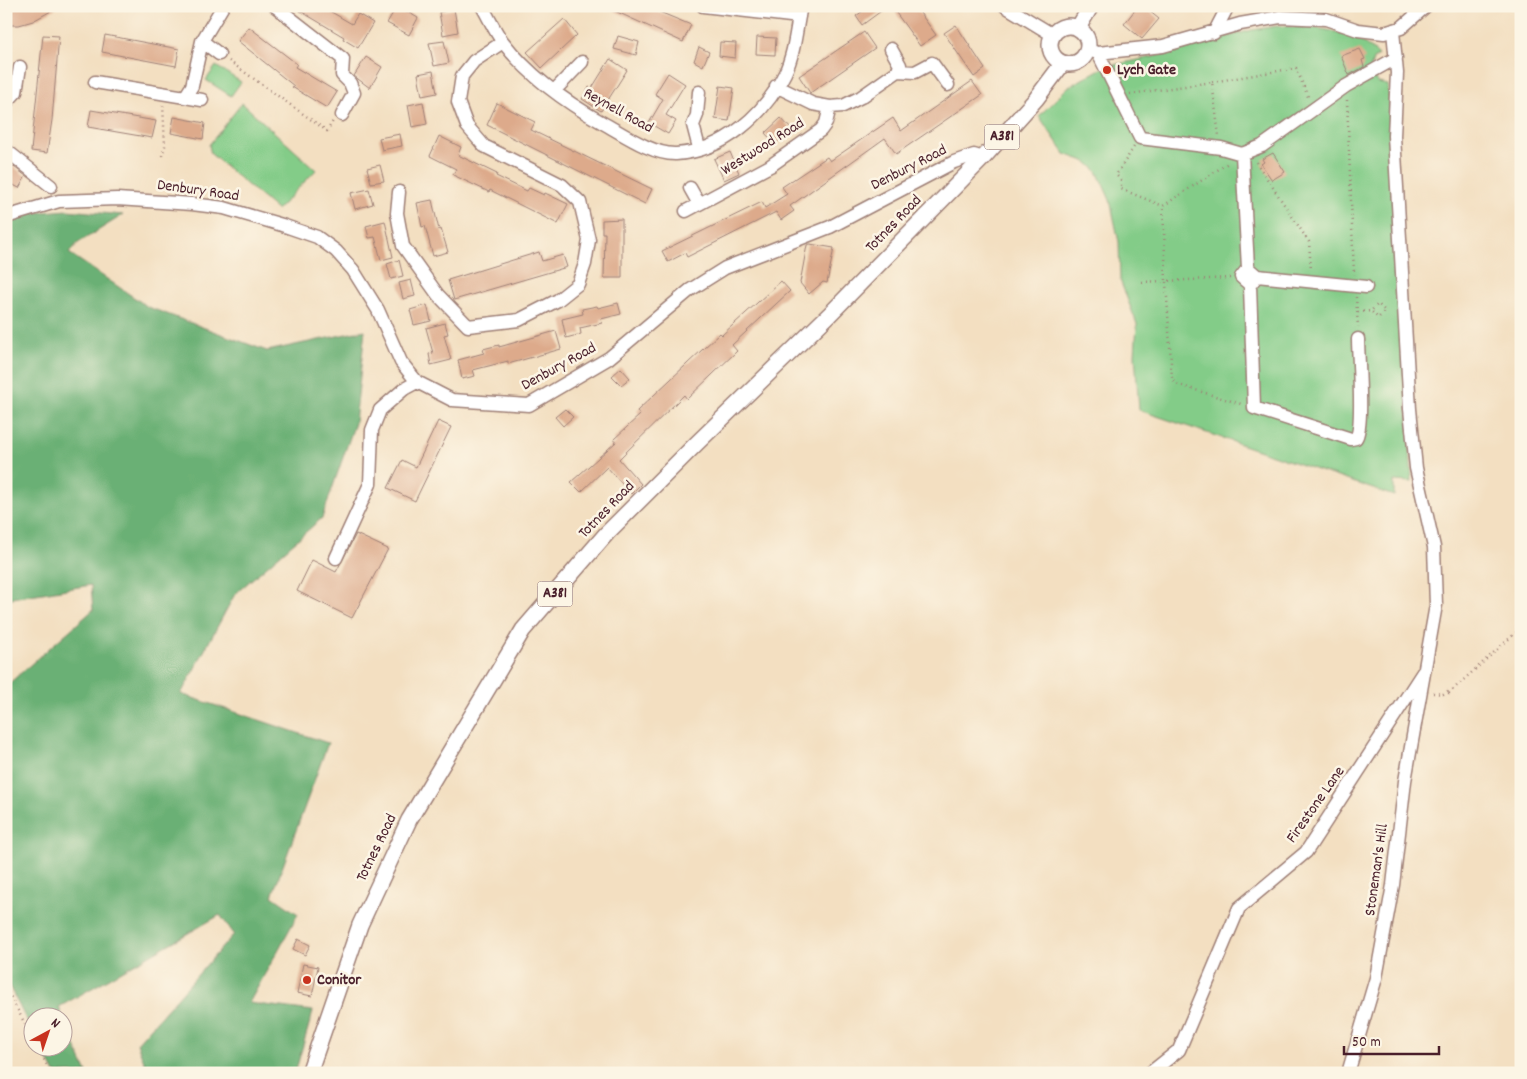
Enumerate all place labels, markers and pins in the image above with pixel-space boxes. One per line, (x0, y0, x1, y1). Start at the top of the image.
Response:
place label: Lych Gate (1117, 59, 1176, 82)
marker: Lych Gate (1101, 64, 1113, 76)
place label: Conitor (317, 969, 362, 992)
marker: Conitor (301, 974, 313, 986)

